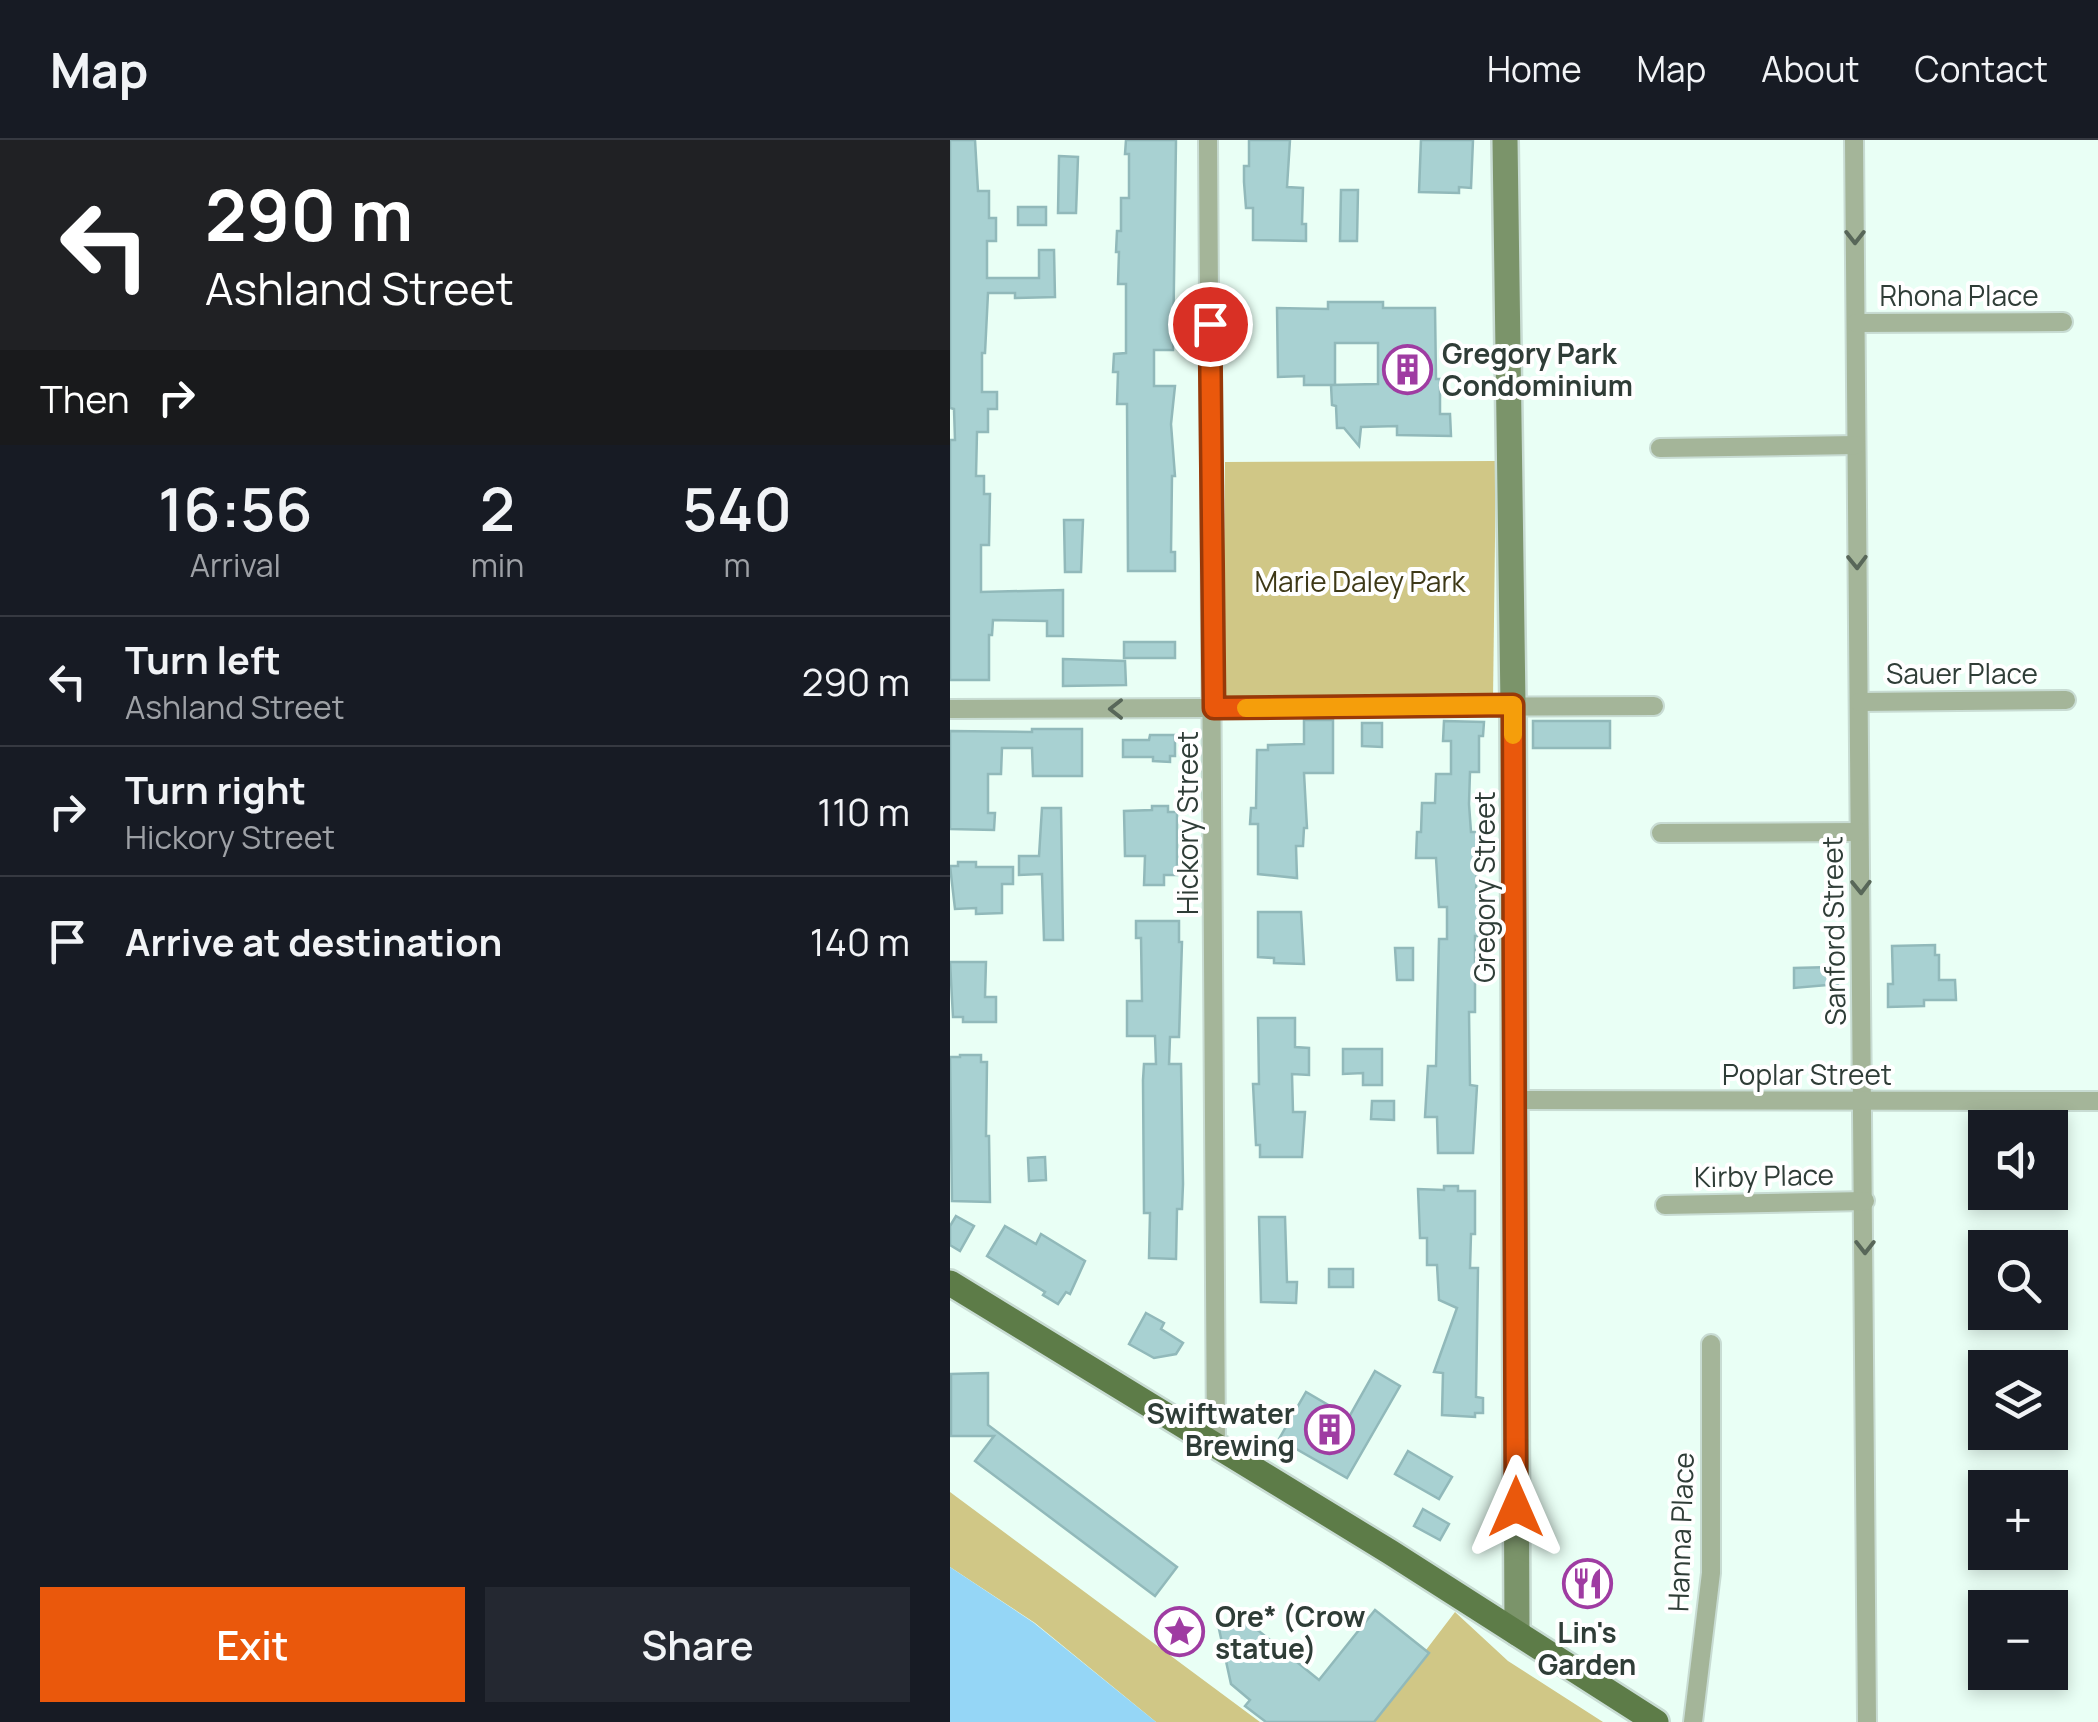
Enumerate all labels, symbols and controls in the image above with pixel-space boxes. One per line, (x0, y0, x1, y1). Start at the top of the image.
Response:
text: Map (50, 37, 148, 102)
text: Home (1487, 45, 1582, 93)
text: Map (1637, 45, 1706, 93)
text: About (1761, 45, 1860, 93)
text: Contact (1915, 45, 2048, 93)
text: 290 m (205, 166, 413, 262)
icon: left (40, 180, 170, 310)
one-way arrow (1844, 230, 1866, 246)
text: Ashland Street (205, 257, 514, 319)
street label: Rhona Place (1879, 276, 2039, 314)
pin (1168, 282, 1253, 367)
icon: arrive (1183, 297, 1238, 352)
place label: Gregory Park Condominium (1442, 334, 1633, 404)
building icon: Gregory Park Condominium (1381, 343, 1433, 395)
icon: right (149, 370, 204, 425)
text: Then (40, 372, 129, 424)
text: 16:56 (158, 467, 313, 549)
text: 2 (480, 467, 515, 549)
text: 540 (682, 467, 792, 549)
text: Arrival (190, 543, 281, 587)
text: min (471, 543, 524, 587)
text: m (724, 543, 751, 587)
one-way arrow (1846, 556, 1868, 571)
park label: Marie Daley Park (1255, 562, 1467, 600)
text: Turn left (125, 633, 281, 685)
icon: left (40, 654, 95, 709)
street label: Sauer Place (1886, 654, 2038, 692)
text: 290 m (802, 655, 910, 707)
text: Ashland Street (125, 685, 345, 729)
one-way arrow (1108, 698, 1124, 719)
street label: Hickory Street (1168, 731, 1206, 915)
text: Turn right (125, 763, 306, 815)
icon: right (40, 784, 95, 839)
text: 110 m (817, 785, 910, 837)
street label: Gregory Street (1465, 791, 1503, 983)
text: Hickory Street (125, 815, 335, 859)
street label: Sanford Street (1812, 836, 1854, 1026)
one-way arrow (1850, 880, 1872, 896)
icon: arrive (40, 914, 95, 969)
text: Arrive at destination (125, 915, 502, 967)
text: 140 m (810, 915, 910, 967)
street label: Poplar Street (1722, 1055, 1892, 1093)
map controls (1968, 1110, 2068, 1690)
button: sound (1968, 1110, 2068, 1210)
street label: Kirby Place (1694, 1155, 1834, 1195)
button: search (1968, 1230, 2068, 1330)
one-way arrow (1854, 1240, 1876, 1256)
button: layers (1968, 1350, 2068, 1450)
place label: Swiftwater Brewing (1146, 1394, 1295, 1464)
building icon: Swiftwater Brewing (1304, 1403, 1356, 1455)
street label: Hanna Place (1658, 1452, 1702, 1612)
position arrow (1464, 1455, 1568, 1559)
button: + (1968, 1470, 2068, 1570)
restaurant icon: Lin's Garden (1561, 1558, 1613, 1610)
button: Exit (40, 1587, 465, 1702)
button: Share (485, 1587, 910, 1702)
button: − (1968, 1590, 2068, 1690)
place label: Ore* (Crow statue) (1215, 1597, 1366, 1667)
place icon: Ore* (Crow statue) (1154, 1606, 1206, 1658)
place label: Lin's Garden (1538, 1613, 1636, 1683)

